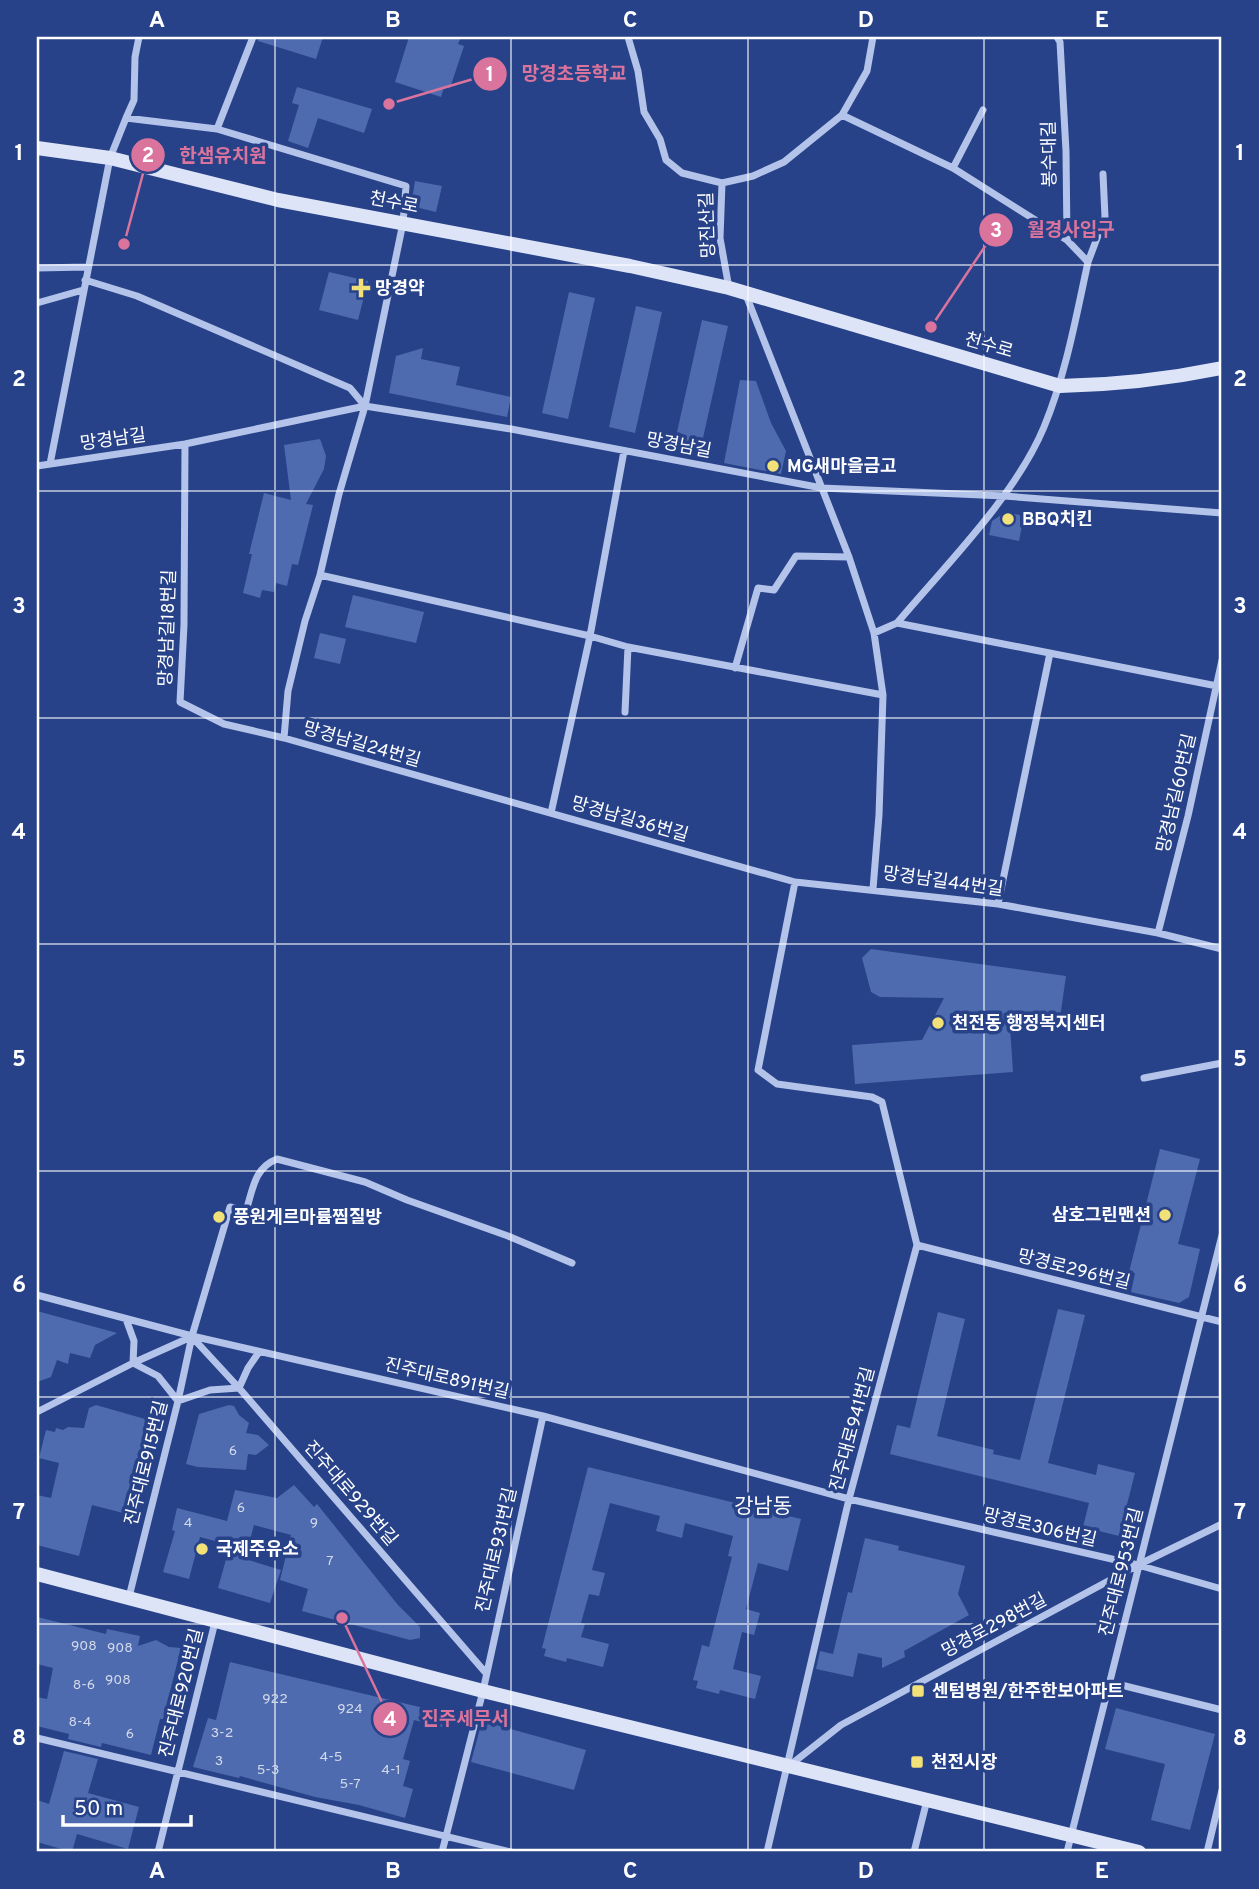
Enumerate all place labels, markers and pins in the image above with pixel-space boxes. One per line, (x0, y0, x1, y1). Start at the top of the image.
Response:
callout: 망경초등학교 (472, 54, 640, 94)
callout: 한샘유치원 (131, 135, 281, 175)
callout: 월경사입구 (978, 210, 1129, 250)
place label: 망경약 (375, 278, 425, 301)
marker: 망경약 (353, 280, 369, 296)
place label: MG새마을금고 (787, 456, 897, 479)
marker: MG새마을금고 (765, 458, 781, 474)
place label: BBQ치킨 (1022, 509, 1093, 532)
marker: BBQ치킨 (1000, 511, 1016, 527)
place label: 천전동 행정복지센터 (952, 1013, 1106, 1036)
marker: 천전동 행정복지센터 (930, 1015, 946, 1031)
place label: 삼호그린맨션 (1052, 1205, 1151, 1228)
place label: 풍원게르마륨찜질방 (233, 1207, 382, 1230)
marker: 삼호그린맨션 (1157, 1207, 1173, 1223)
marker: 풍원게르마륨찜질방 (211, 1209, 227, 1225)
place label: 국제주유소 (216, 1539, 299, 1562)
marker: 국제주유소 (194, 1541, 210, 1557)
place label: 센텀병원/한주한보아파트 (932, 1681, 1124, 1704)
marker: 센텀병원/한주한보아파트 (910, 1683, 926, 1699)
callout: 진주세무서 (373, 1699, 523, 1739)
place label: 천전시장 (931, 1752, 998, 1775)
marker: 천전시장 (909, 1754, 925, 1770)

